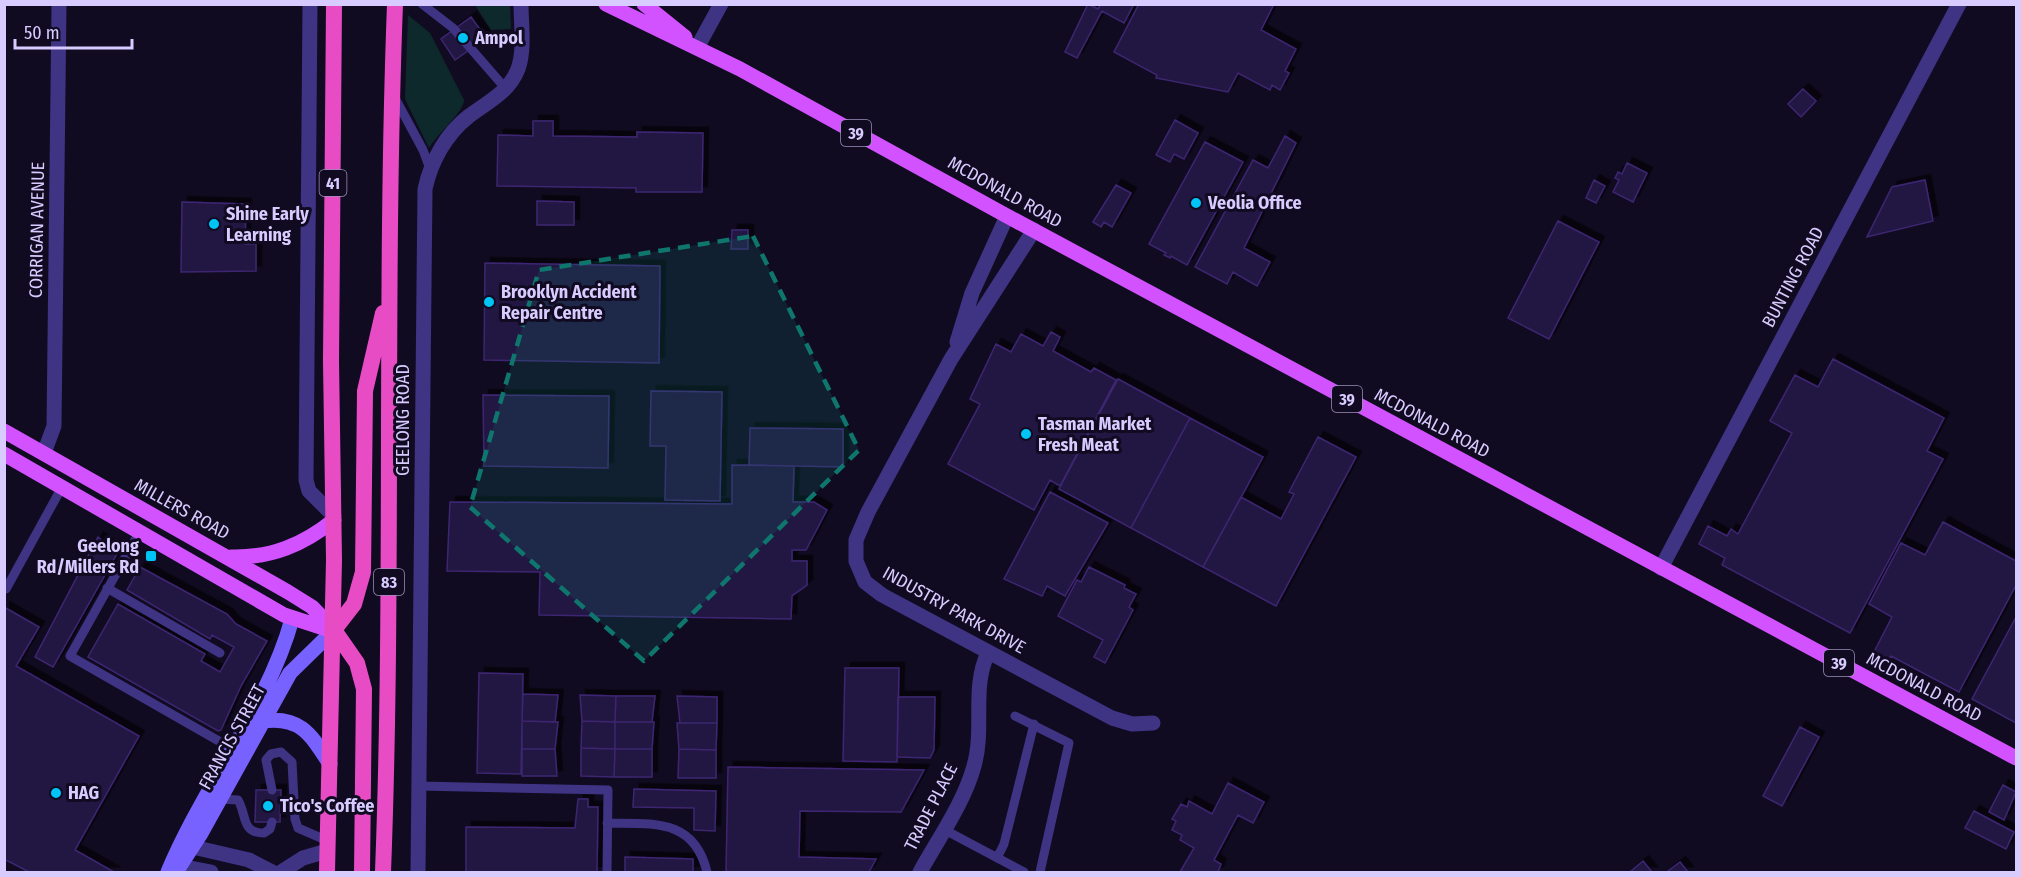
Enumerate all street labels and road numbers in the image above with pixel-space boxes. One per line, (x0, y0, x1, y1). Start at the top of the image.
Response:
road number: 39 (841, 120, 871, 146)
street label: MCDONALD ROAD (944, 152, 1066, 232)
street label: CORRIGAN AVENUE (25, 162, 49, 298)
road number: 41 (320, 170, 346, 196)
street label: BUNTING ROAD (1757, 223, 1829, 331)
street label: GEELONG ROAD (392, 364, 414, 476)
street label: MCDONALD ROAD (1371, 383, 1493, 463)
road number: 39 (1332, 386, 1362, 412)
street label: MILLERS ROAD (131, 474, 233, 544)
street label: INDUSTRY PARK DRIVE (879, 562, 1029, 658)
road number: 83 (374, 569, 404, 595)
street label: MCDONALD ROAD (1863, 647, 1985, 727)
road number: 39 (1824, 650, 1854, 676)
street label: FRANCIS STREET (194, 680, 270, 793)
street label: TRADE PLACE (900, 760, 962, 854)

